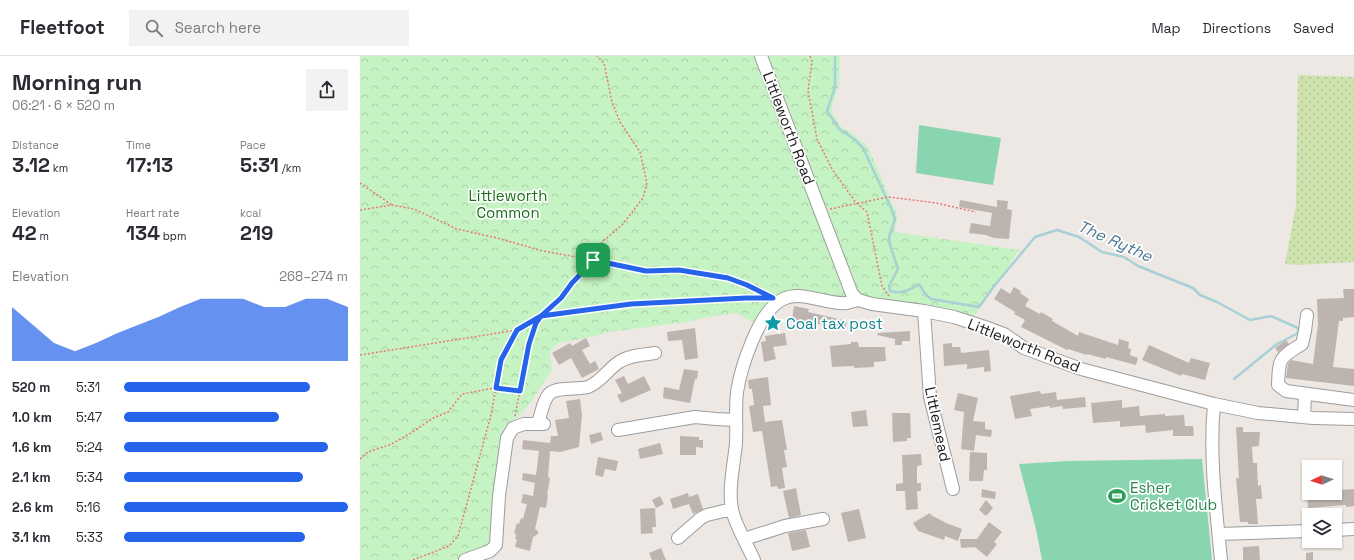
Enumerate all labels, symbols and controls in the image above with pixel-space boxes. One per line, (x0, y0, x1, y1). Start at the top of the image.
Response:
search box (129, 10, 409, 46)
text: Fleetfoot (20, 15, 105, 40)
icon: search (143, 17, 165, 39)
text: Search here (175, 18, 261, 37)
text: Map (1151, 19, 1181, 37)
text: Directions (1203, 19, 1271, 37)
text: Saved (1293, 19, 1334, 37)
text: Morning run (12, 68, 142, 96)
button: share (306, 69, 348, 111)
street label: Littleworth Road (759, 69, 819, 187)
text: 06:21 · 6 × 520 m (12, 97, 115, 114)
text: Distance (12, 138, 59, 152)
text: Time (126, 138, 151, 152)
text: Pace (240, 138, 266, 152)
text: 3.12 (12, 152, 50, 178)
text: 17:13 (126, 152, 173, 178)
text: 5:31 (240, 152, 279, 178)
text: km (50, 161, 68, 175)
text: /km (279, 161, 301, 175)
park label: Littleworth Common (469, 186, 547, 222)
text: Elevation (12, 206, 60, 220)
text: Heart rate (126, 206, 179, 220)
text: kcal (240, 206, 261, 220)
water label: The Rythe (1074, 215, 1156, 267)
text: 42 (12, 220, 37, 246)
text: 134 (126, 220, 160, 246)
text: 219 (240, 220, 273, 246)
text: m (37, 229, 49, 243)
text: bpm (160, 229, 186, 243)
pin (576, 243, 610, 277)
icon: arrive (582, 249, 604, 271)
text: Elevation (12, 268, 69, 285)
text: 268–274 m (279, 268, 348, 285)
place icon: Coal tax post (763, 313, 783, 333)
place label: Coal tax post (786, 314, 883, 333)
street label: Littleworth Road (965, 314, 1083, 376)
text: 520 m (12, 379, 50, 396)
text: 5:31 (76, 379, 100, 396)
street label: Littlemead (921, 385, 955, 463)
text: 1.0 km (12, 409, 52, 426)
text: 5:47 (76, 409, 102, 426)
text: 1.6 km (12, 439, 51, 456)
text: 5:24 (76, 439, 103, 456)
north arrow (1302, 460, 1342, 500)
map controls (1302, 460, 1342, 548)
text: 2.1 km (12, 469, 51, 486)
text: 5:34 (76, 469, 103, 486)
place label: Esher Cricket Club (1130, 478, 1217, 514)
sports icon: Esher Cricket Club (1107, 486, 1127, 506)
text: 2.6 km (12, 499, 53, 516)
text: 5:16 (76, 499, 100, 516)
button: layers (1302, 508, 1342, 548)
text: 3.1 km (12, 529, 51, 546)
text: 5:33 (76, 529, 103, 546)

